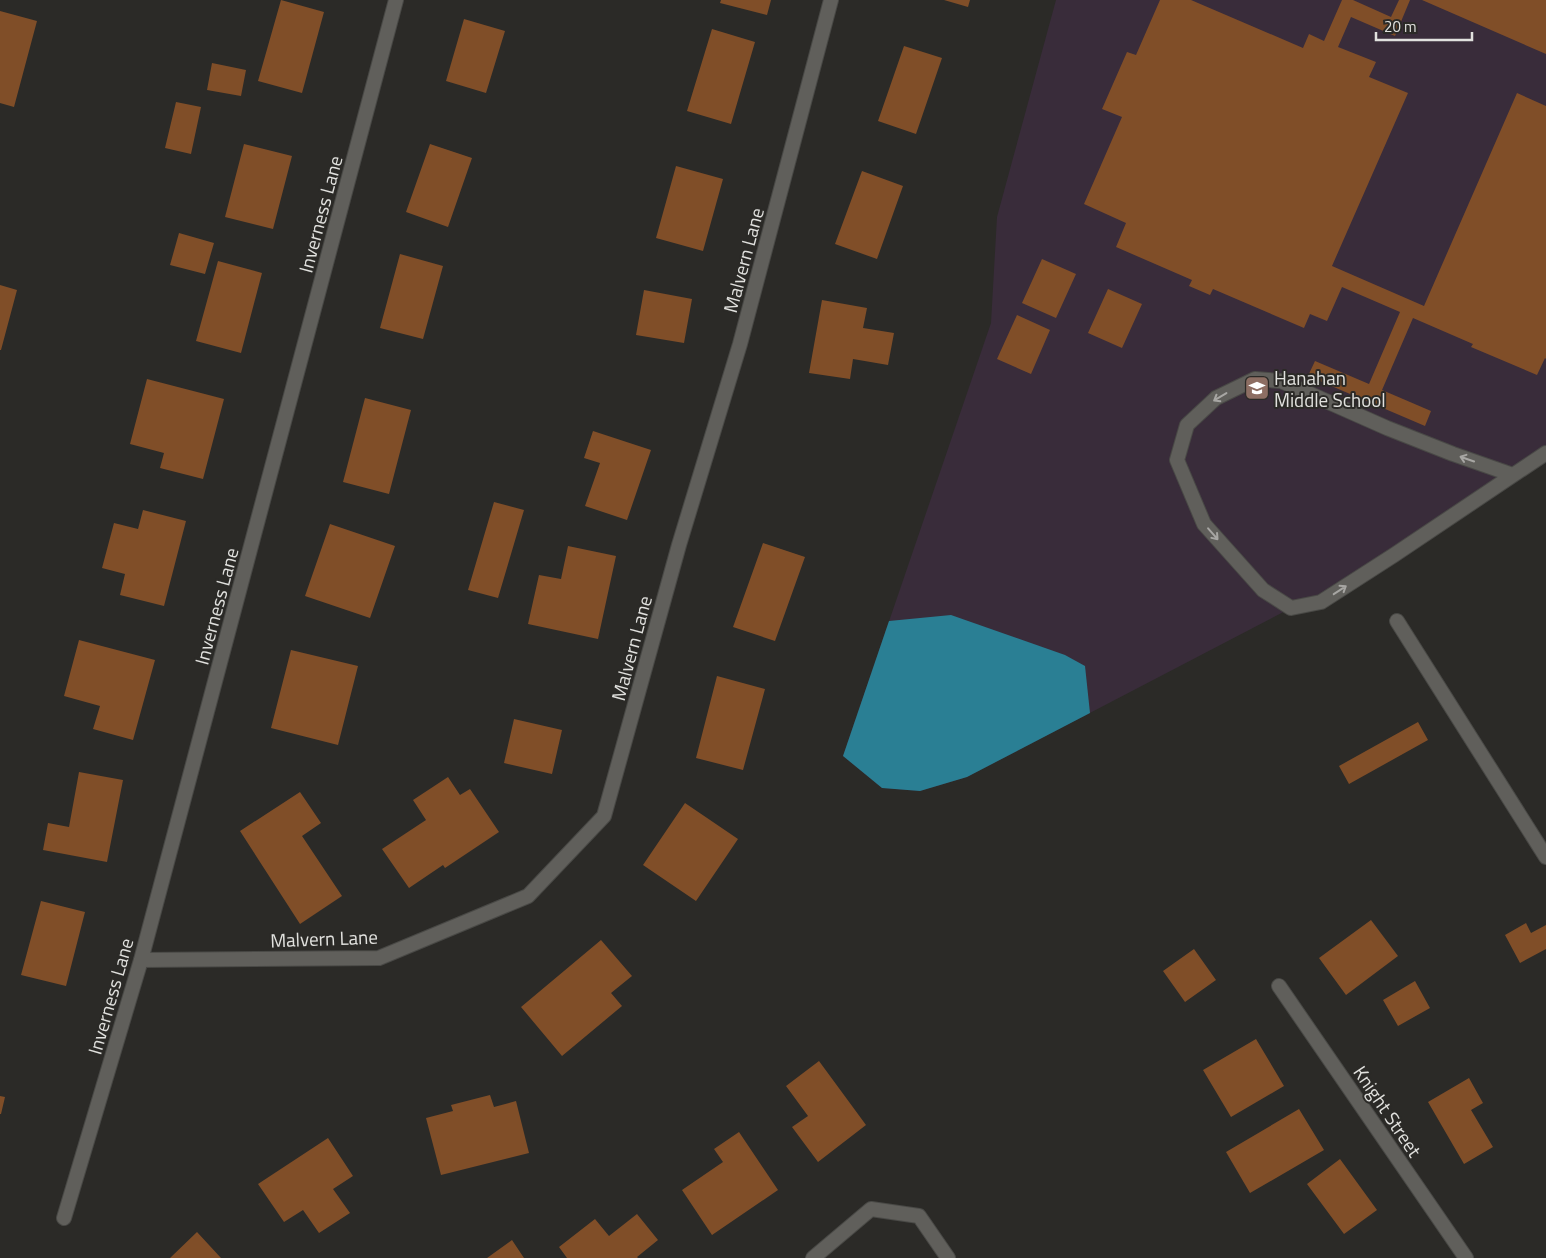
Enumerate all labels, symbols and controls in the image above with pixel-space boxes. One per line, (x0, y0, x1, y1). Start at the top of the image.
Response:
scale bar (1376, 10, 1472, 42)
text: 20 m (1384, 15, 1417, 38)
street label: Inverness Lane (290, 152, 350, 276)
street label: Malvern Lane (715, 204, 771, 316)
place label: Hanahan Middle School (1274, 363, 1386, 414)
school or university icon: Hanahan Middle School (1244, 375, 1270, 401)
one-way arrow (1213, 393, 1227, 403)
one-way arrow (1460, 454, 1475, 463)
one-way arrow (1207, 527, 1218, 540)
street label: Inverness Lane (186, 544, 246, 668)
one-way arrow (1333, 584, 1347, 594)
street label: Malvern Lane (603, 592, 659, 704)
street label: Malvern Lane (270, 922, 378, 954)
street label: Inverness Lane (80, 934, 140, 1058)
street label: Knight Street (1347, 1059, 1430, 1163)

